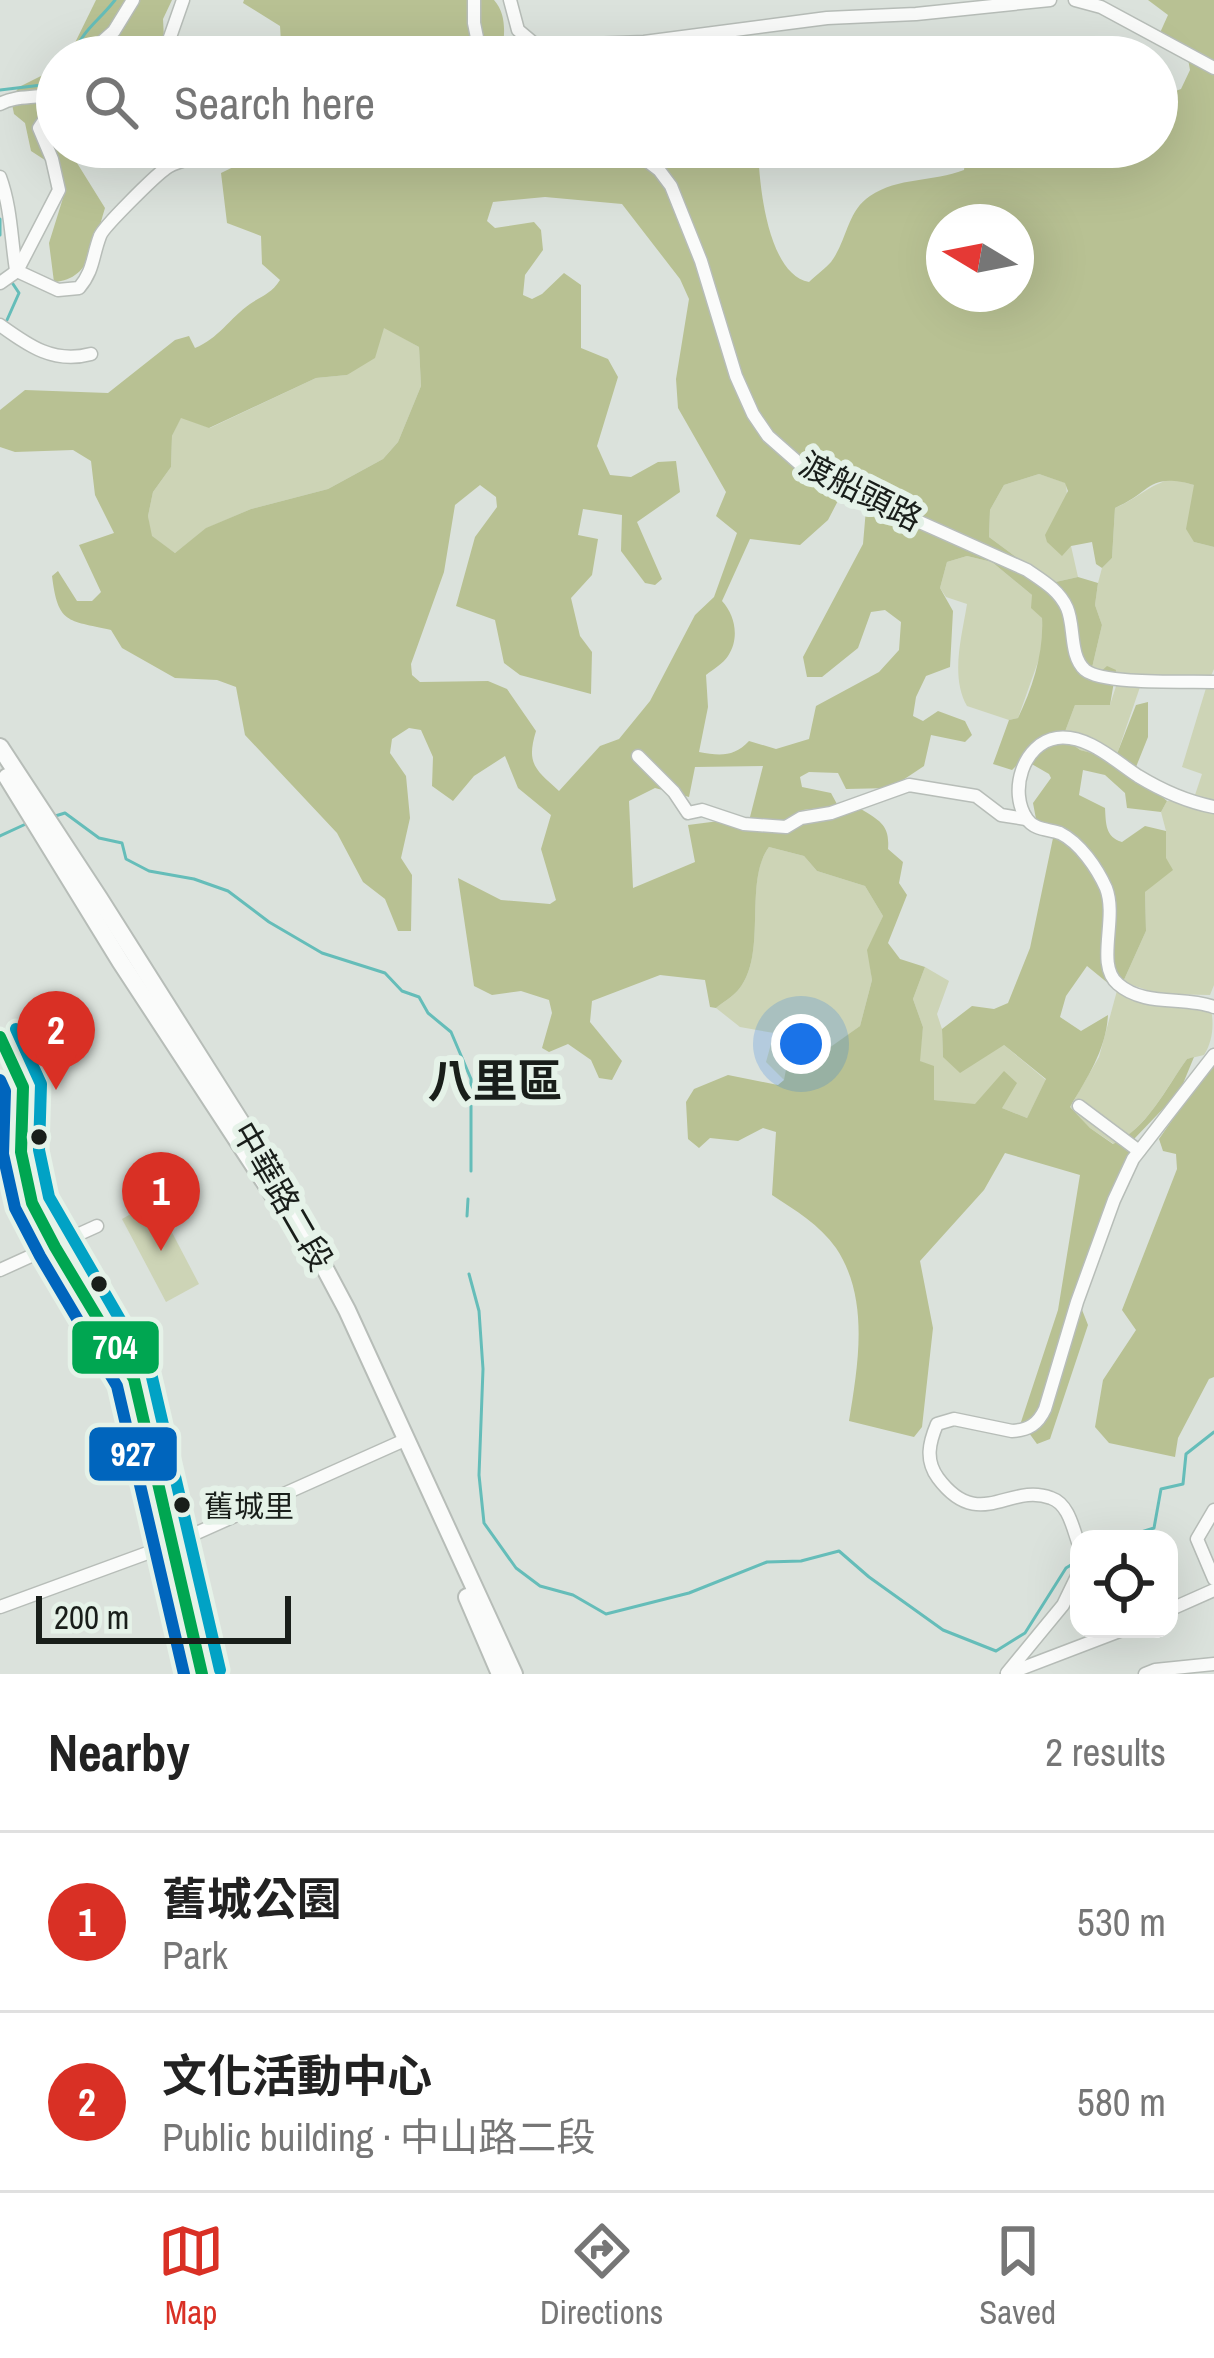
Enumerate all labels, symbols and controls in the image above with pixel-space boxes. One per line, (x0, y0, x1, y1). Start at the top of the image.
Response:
search box (36, 36, 1178, 168)
icon: search (78, 69, 144, 135)
text: Search here (174, 72, 375, 133)
north arrow (926, 204, 1034, 312)
street label: 渡船頭路 (792, 441, 930, 541)
pin: 2 (17, 991, 95, 1090)
your location (771, 1014, 831, 1074)
district label: 八里區 (427, 1050, 563, 1111)
street label: 中華路二段 (223, 1114, 343, 1278)
unlabelled marker (28, 1126, 50, 1148)
pin: 1 (122, 1152, 200, 1251)
unlabelled marker (88, 1273, 110, 1295)
line badge: 704 (70, 1319, 161, 1376)
text: 704 (92, 1325, 138, 1369)
line badge: 927 (87, 1425, 179, 1483)
text: 927 (110, 1432, 156, 1476)
place label: 舊城里 (204, 1486, 294, 1526)
marker: 舊城里 (171, 1494, 193, 1516)
map controls (1070, 1530, 1178, 1638)
button: locate (1070, 1530, 1178, 1638)
scale bar (36, 1590, 291, 1643)
text: 200 m (54, 1595, 129, 1639)
text: Nearby (48, 1718, 190, 1787)
text: 2 results (1045, 1726, 1166, 1778)
text: 舊城公園 (162, 1868, 342, 1929)
text: 1 (78, 1896, 96, 1948)
text: 530 m (1077, 1896, 1166, 1948)
text: Park (162, 1929, 228, 1981)
text: 文化活動中心 (162, 2045, 432, 2106)
text: 2 (78, 2076, 96, 2128)
text: 580 m (1077, 2076, 1166, 2128)
text: Public building · 中山路二段 (162, 2111, 595, 2163)
tab: Map (158, 2218, 224, 2334)
tab: Directions (540, 2218, 663, 2334)
tab: Saved (979, 2218, 1056, 2334)

